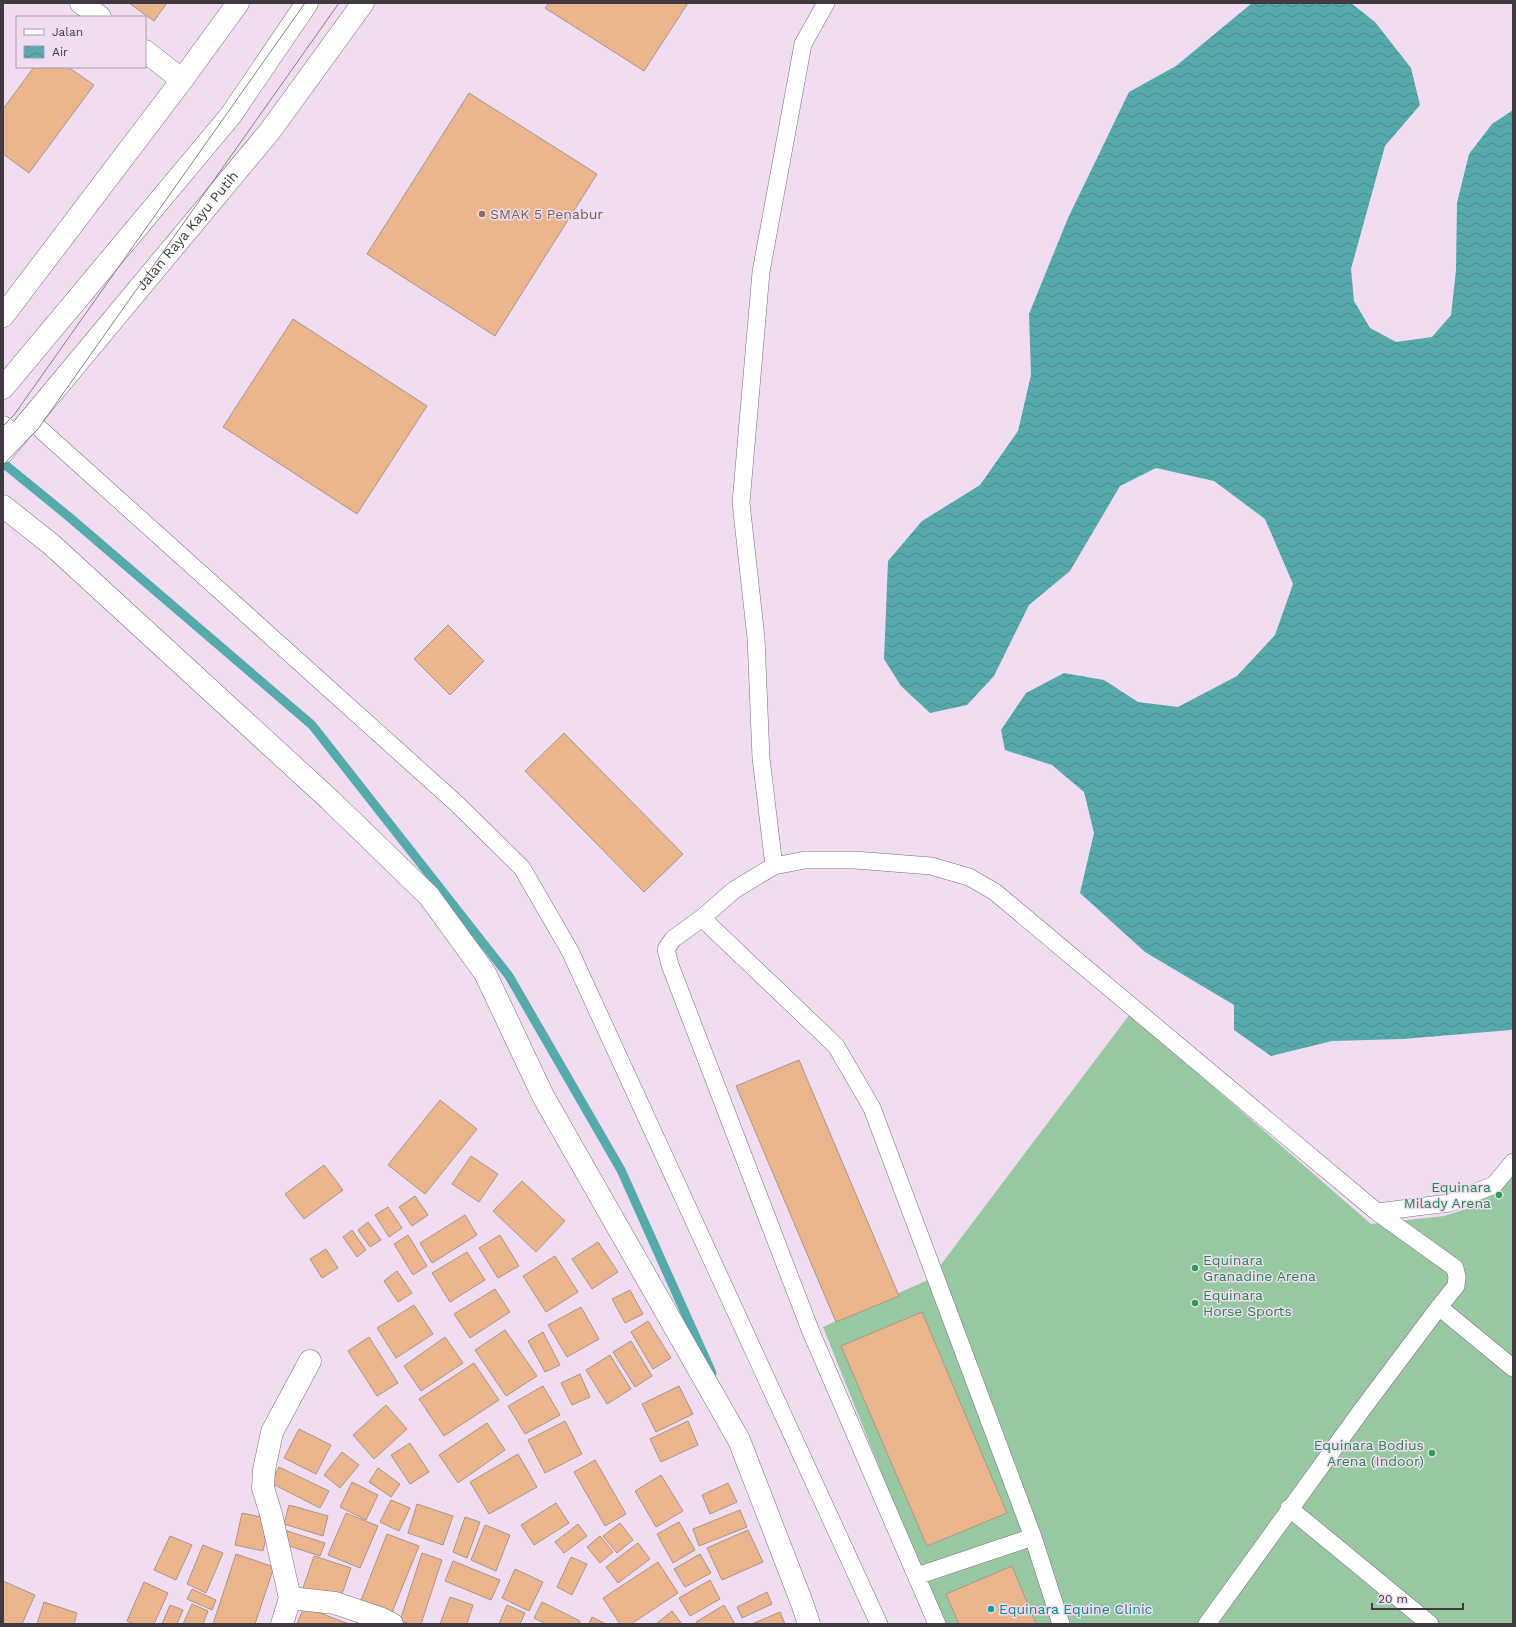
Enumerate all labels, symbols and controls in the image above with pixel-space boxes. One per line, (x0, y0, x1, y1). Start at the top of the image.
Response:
legend (16, 16, 146, 68)
text: Jalan (52, 25, 83, 39)
text: Air (52, 45, 68, 59)
street label: Jalan Raya Kayu Putih (133, 168, 241, 293)
place label: SMAK 5 Penabur (490, 206, 603, 222)
marker: SMAK 5 Penabur (477, 209, 487, 219)
place label: Equinara Milady Arena (1404, 1179, 1491, 1211)
marker: Equinara Milady Arena (1494, 1190, 1504, 1200)
place label: Equinara Granadine Arena (1203, 1252, 1316, 1284)
marker: Equinara Granadine Arena (1190, 1263, 1200, 1273)
place label: Equinara Horse Sports (1203, 1287, 1292, 1319)
marker: Equinara Horse Sports (1190, 1298, 1200, 1308)
place label: Equinara Bodius Arena (Indoor) (1314, 1437, 1424, 1469)
marker: Equinara Bodius Arena (Indoor) (1427, 1448, 1437, 1458)
scale bar (1372, 1585, 1463, 1611)
text: 20 m (1378, 1592, 1408, 1606)
place label: Equinara Equine Clinic (999, 1601, 1153, 1617)
marker: Equinara Equine Clinic (986, 1604, 996, 1614)

